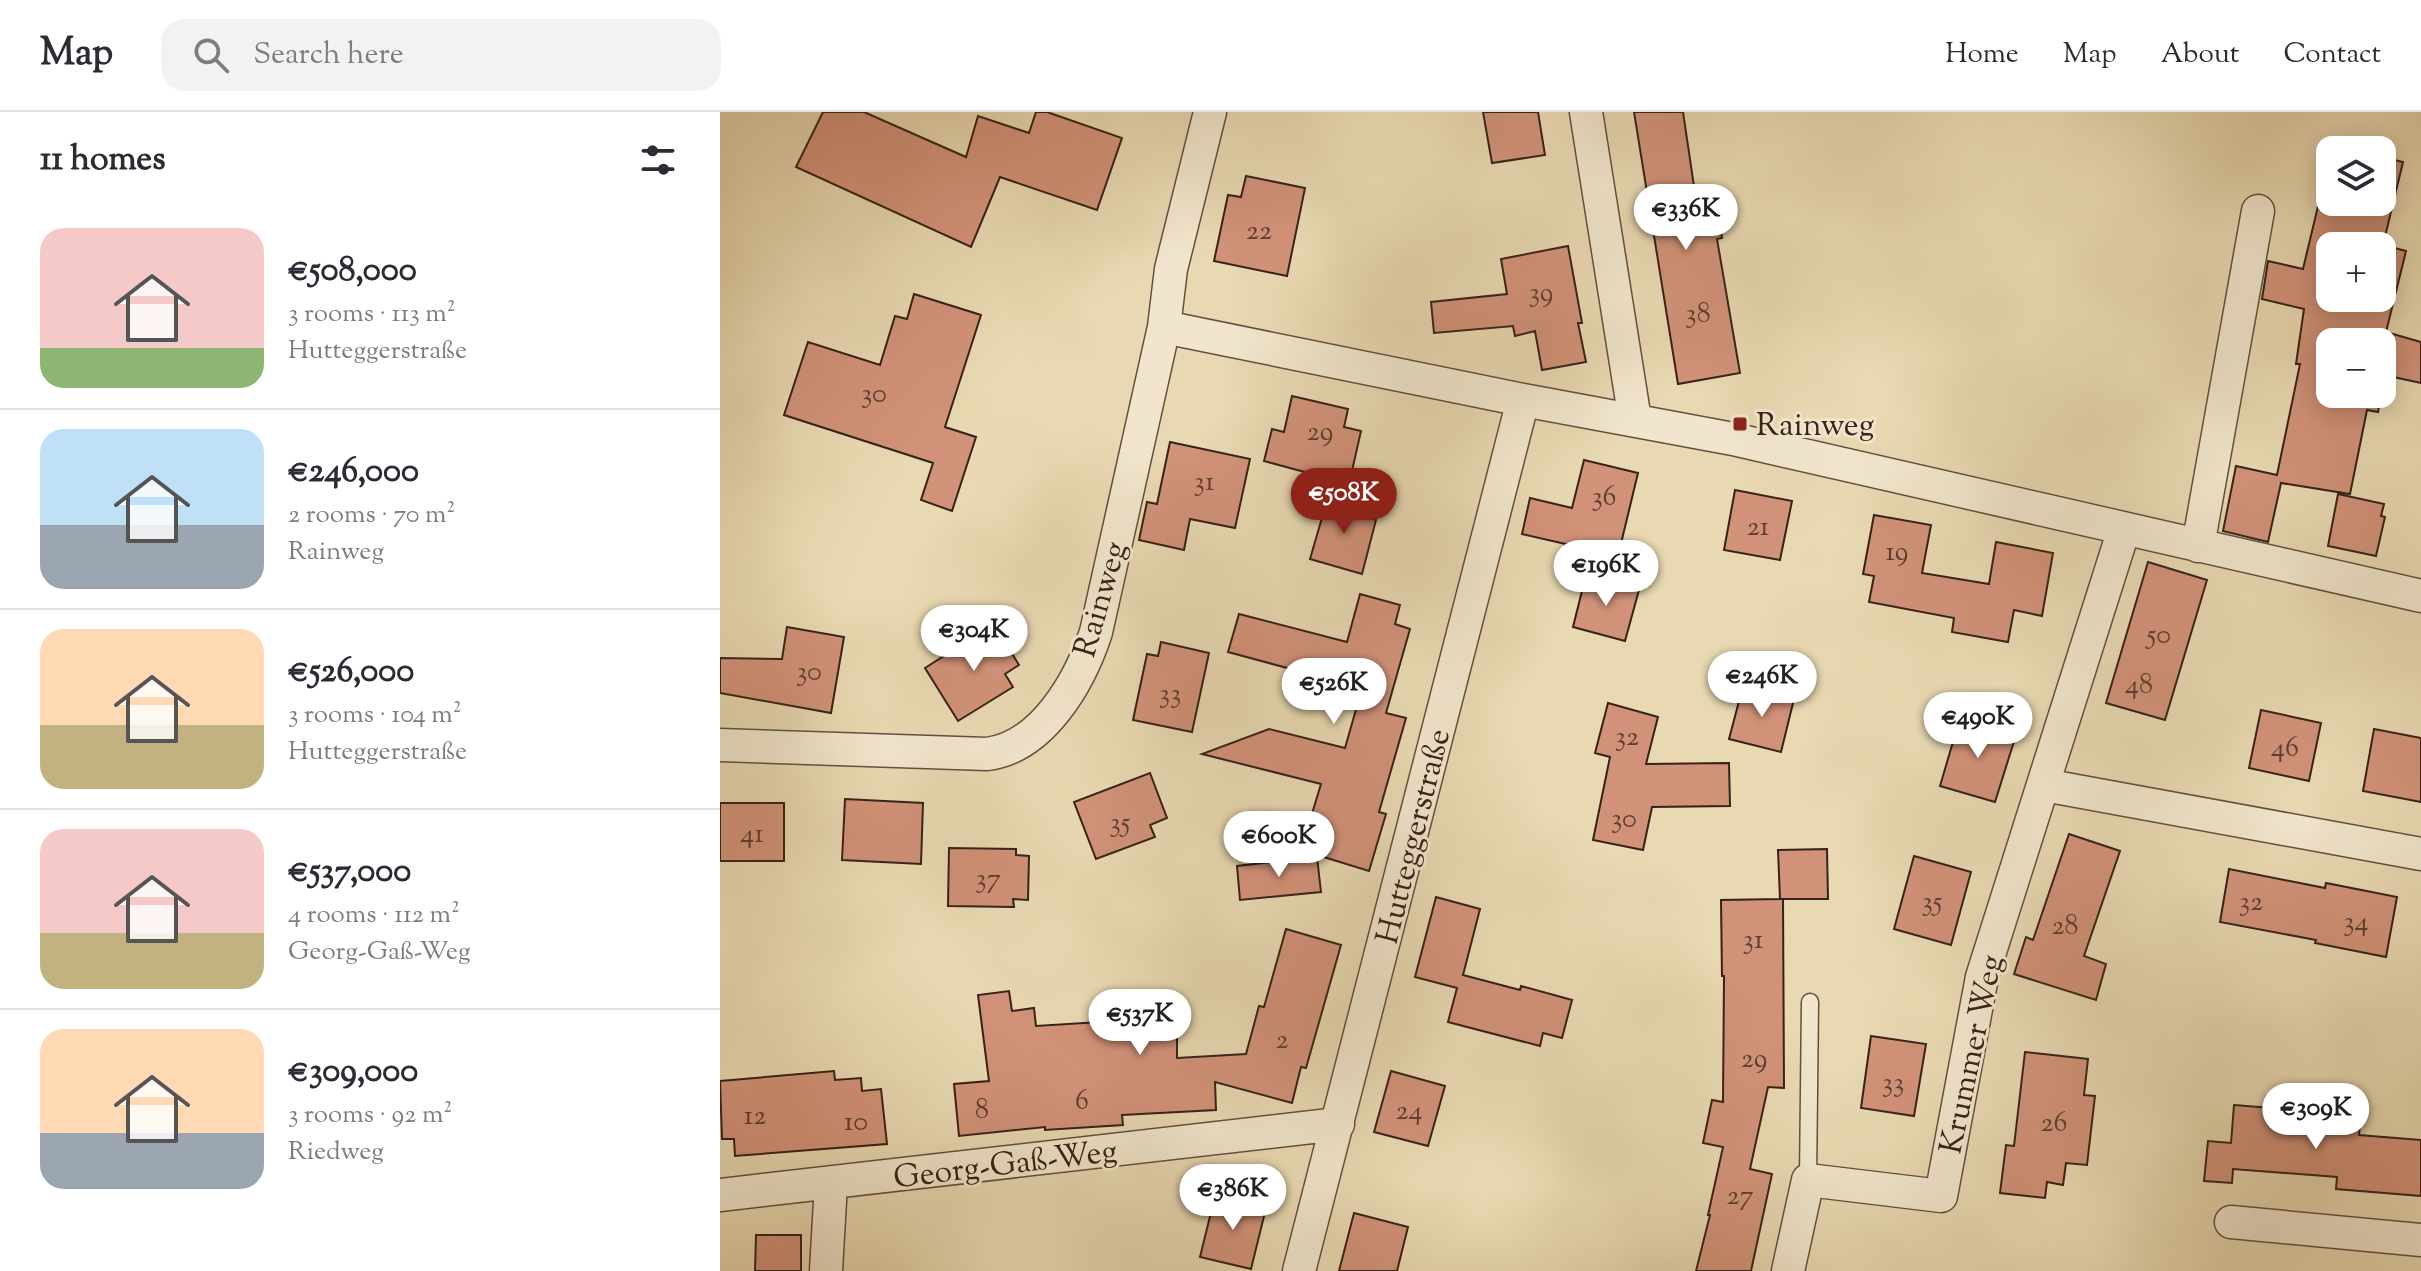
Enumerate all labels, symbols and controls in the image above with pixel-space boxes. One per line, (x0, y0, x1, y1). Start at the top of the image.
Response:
search box (161, 19, 721, 91)
text: Map (40, 28, 113, 82)
icon: search (189, 33, 233, 77)
text: Search here (253, 34, 404, 77)
text: Home (1945, 35, 2019, 75)
text: Map (2063, 35, 2117, 75)
text: About (2161, 35, 2239, 75)
text: Contact (2283, 35, 2381, 75)
text: 11 homes (40, 136, 166, 185)
map controls (2316, 136, 2396, 408)
button: layers (2316, 136, 2396, 216)
icon: filters (636, 138, 680, 182)
pin: €336K (1630, 184, 1742, 252)
text: €336K (1652, 191, 1720, 228)
house number: 22 (1246, 212, 1272, 252)
button: + (2316, 232, 2396, 312)
text: €508,000 (288, 247, 417, 296)
icon: home (104, 260, 200, 356)
house number: 39 (1529, 274, 1553, 314)
house number: 38 (1685, 295, 1711, 335)
text: 3 rooms · 113 m² (288, 296, 456, 333)
button: − (2316, 328, 2396, 408)
text: Hutteggerstraße (288, 333, 467, 370)
house number: 30 (861, 375, 887, 415)
place label: Rainweg (1756, 404, 1874, 450)
house number: 29 (1307, 413, 1333, 453)
marker: Rainweg (1731, 415, 1749, 433)
text: €246,000 (288, 448, 419, 497)
icon: home (104, 461, 200, 557)
house number: 31 (1194, 463, 1214, 503)
pin: €508K (1288, 468, 1400, 536)
text: €508K (1309, 475, 1379, 512)
house number: 36 (1592, 478, 1616, 518)
text: 2 rooms · 70 m² (288, 497, 455, 534)
house number: 21 (1747, 508, 1769, 548)
house number: 19 (1886, 533, 1908, 573)
text: Rainweg (288, 534, 384, 571)
street label: Rainweg (1063, 537, 1140, 663)
pin: €196K (1550, 540, 1662, 608)
text: €196K (1572, 547, 1640, 584)
pin: €304K (918, 605, 1030, 673)
text: €304K (939, 612, 1009, 649)
house number: 50 (2145, 616, 2171, 656)
text: €526,000 (288, 648, 414, 697)
pin: €246K (1706, 651, 1818, 719)
house number: 30 (796, 653, 822, 693)
pin: €526K (1278, 658, 1390, 726)
text: €246K (1726, 658, 1798, 695)
icon: home (104, 661, 200, 757)
text: €526K (1300, 665, 1368, 702)
house number: 48 (2125, 666, 2153, 706)
house number: 33 (1159, 675, 1181, 715)
pin: €490K (1922, 692, 2034, 760)
text: 3 rooms · 104 m² (288, 697, 462, 734)
text: €490K (1941, 699, 2015, 736)
house number: 32 (1615, 718, 1639, 758)
street label: Hutteggerstraße (1366, 724, 1464, 949)
house number: 46 (2271, 729, 2299, 769)
text: Hutteggerstraße (288, 734, 467, 771)
house number: 30 (1611, 800, 1637, 840)
house number: 35 (1110, 804, 1131, 844)
pin: €600K (1223, 811, 1335, 879)
house number: 41 (740, 815, 764, 855)
text: €600K (1241, 818, 1317, 855)
text: €537,000 (288, 848, 411, 897)
house number: 37 (975, 860, 1001, 900)
icon: home (104, 861, 200, 957)
house number: 35 (1922, 883, 1943, 923)
house number: 32 (2239, 883, 2263, 923)
text: 4 rooms · 112 m² (288, 897, 460, 934)
house number: 34 (2343, 903, 2369, 943)
house number: 28 (2051, 907, 2079, 947)
house number: 31 (1743, 921, 1763, 961)
text: Georg-Gaß-Weg (288, 934, 471, 971)
street label: Krummer Weg (1929, 951, 2016, 1158)
pin: €537K (1084, 989, 1196, 1057)
text: €537K (1106, 996, 1174, 1033)
house number: 2 (1275, 1021, 1289, 1061)
house number: 29 (1741, 1040, 1767, 1080)
text: €309,000 (288, 1048, 418, 1097)
icon: home (104, 1061, 200, 1157)
house number: 33 (1882, 1064, 1904, 1104)
house number: 6 (1075, 1082, 1089, 1122)
pin: €309K (2260, 1083, 2372, 1151)
text: €309K (2280, 1090, 2352, 1127)
house number: 8 (975, 1091, 989, 1131)
house number: 24 (1395, 1092, 1423, 1132)
text: 3 rooms · 92 m² (288, 1097, 452, 1134)
house number: 12 (744, 1097, 766, 1137)
house number: 10 (844, 1103, 868, 1143)
house number: 26 (2040, 1104, 2068, 1144)
street label: Georg-Gaß-Weg (891, 1129, 1120, 1203)
text: Riedweg (288, 1134, 384, 1171)
pin: €386K (1177, 1164, 1289, 1232)
text: €386K (1197, 1171, 1269, 1208)
house number: 27 (1726, 1177, 1754, 1217)

